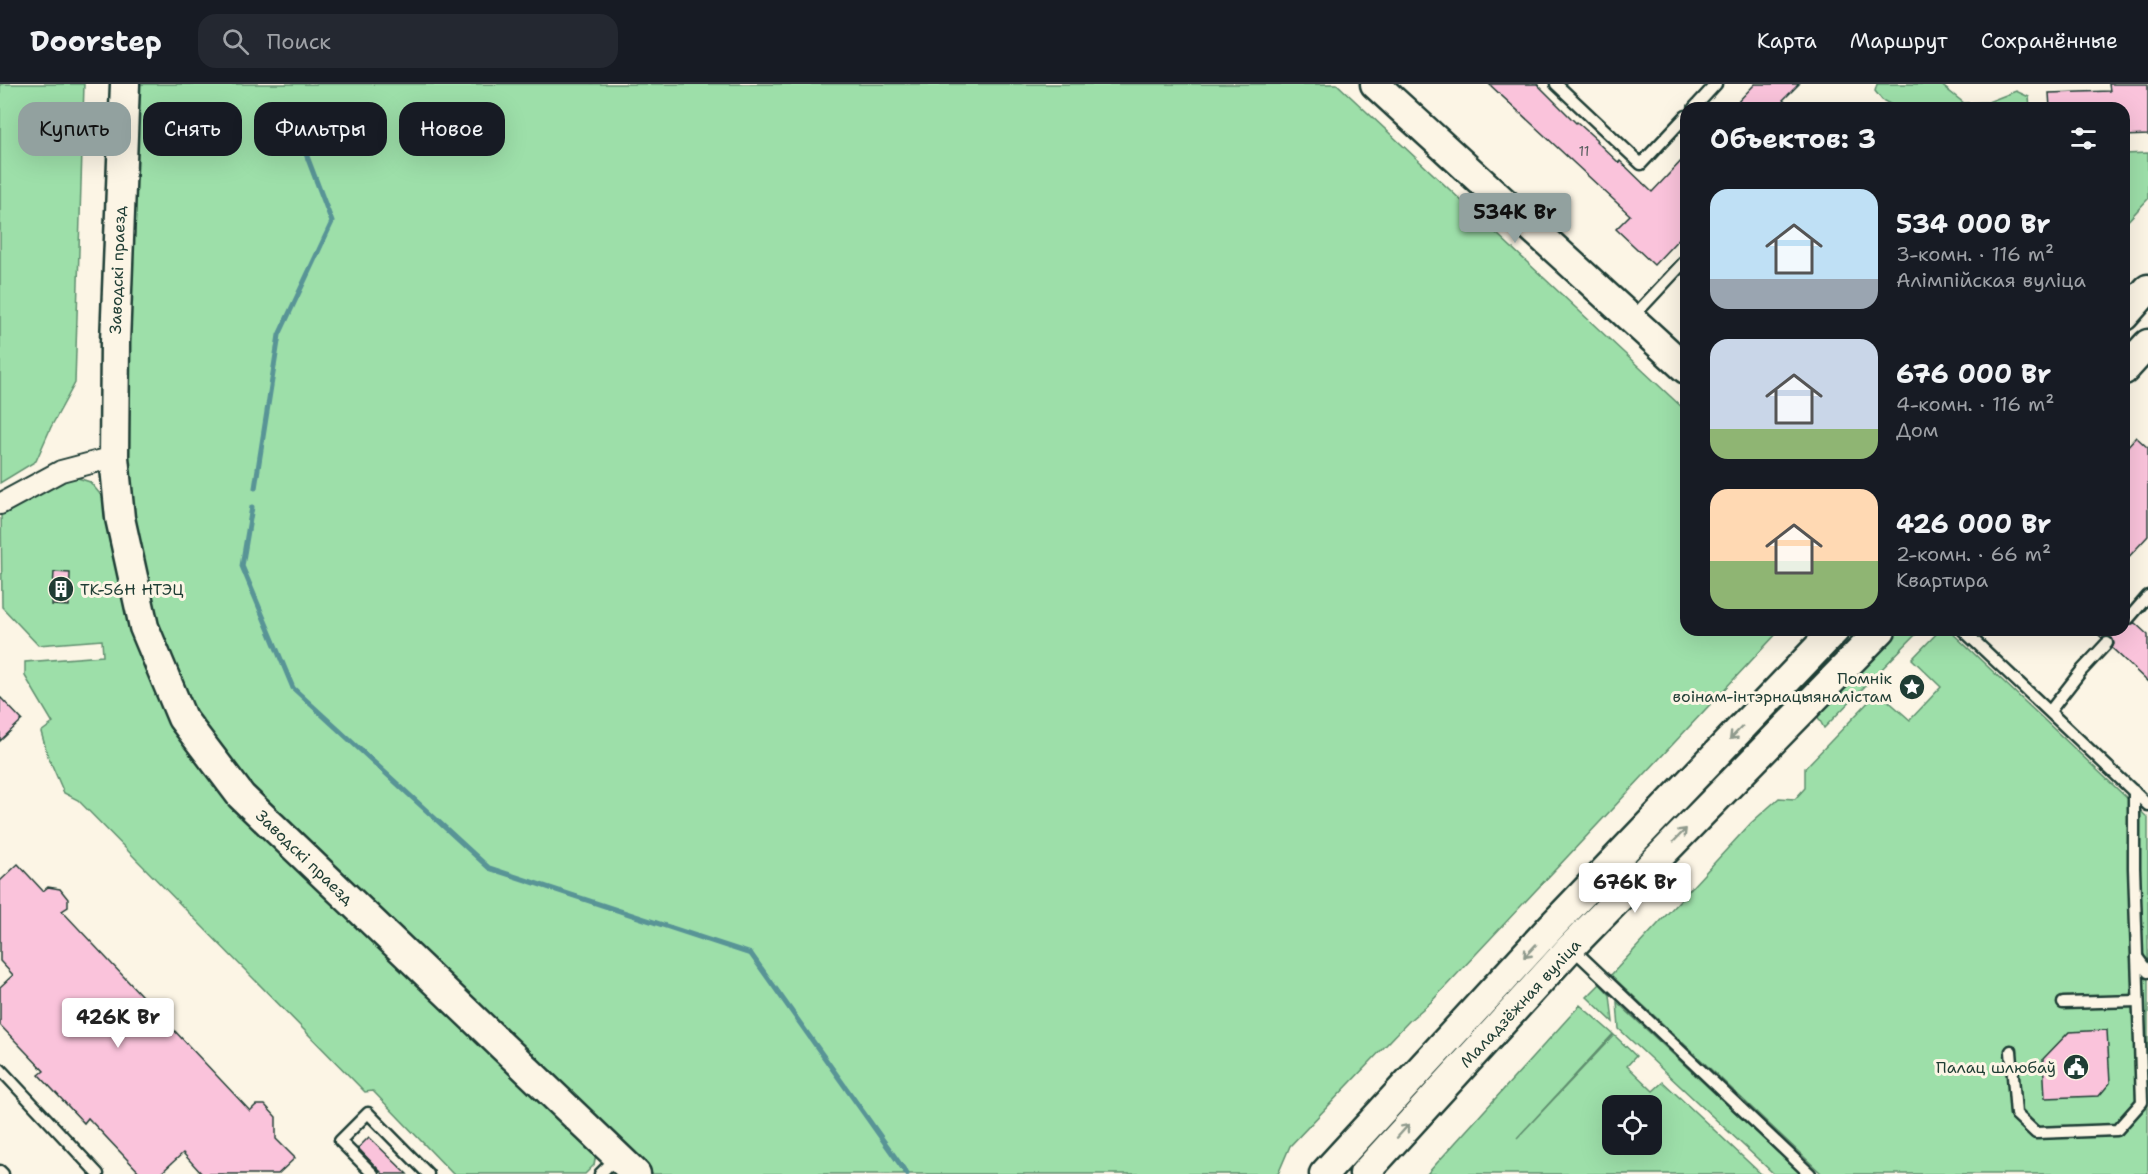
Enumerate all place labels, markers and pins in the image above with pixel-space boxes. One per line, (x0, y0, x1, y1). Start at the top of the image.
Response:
pin: 534K Br (1460, 193, 1570, 244)
building icon: ТК-56Н НТЭЦ (46, 574, 76, 604)
place label: ТК-56Н НТЭЦ (80, 579, 184, 600)
place label: Помнік воінам-інтэрнацыяналістам (1673, 668, 1893, 707)
place icon: Помнік воінам-інтэрнацыяналістам (1897, 672, 1927, 702)
pin: 676K Br (1580, 863, 1690, 914)
pin: 426K Br (63, 998, 173, 1049)
public building icon: Палац шлюбаў (2061, 1052, 2091, 1082)
place label: Палац шлюбаў (1936, 1057, 2056, 1078)

